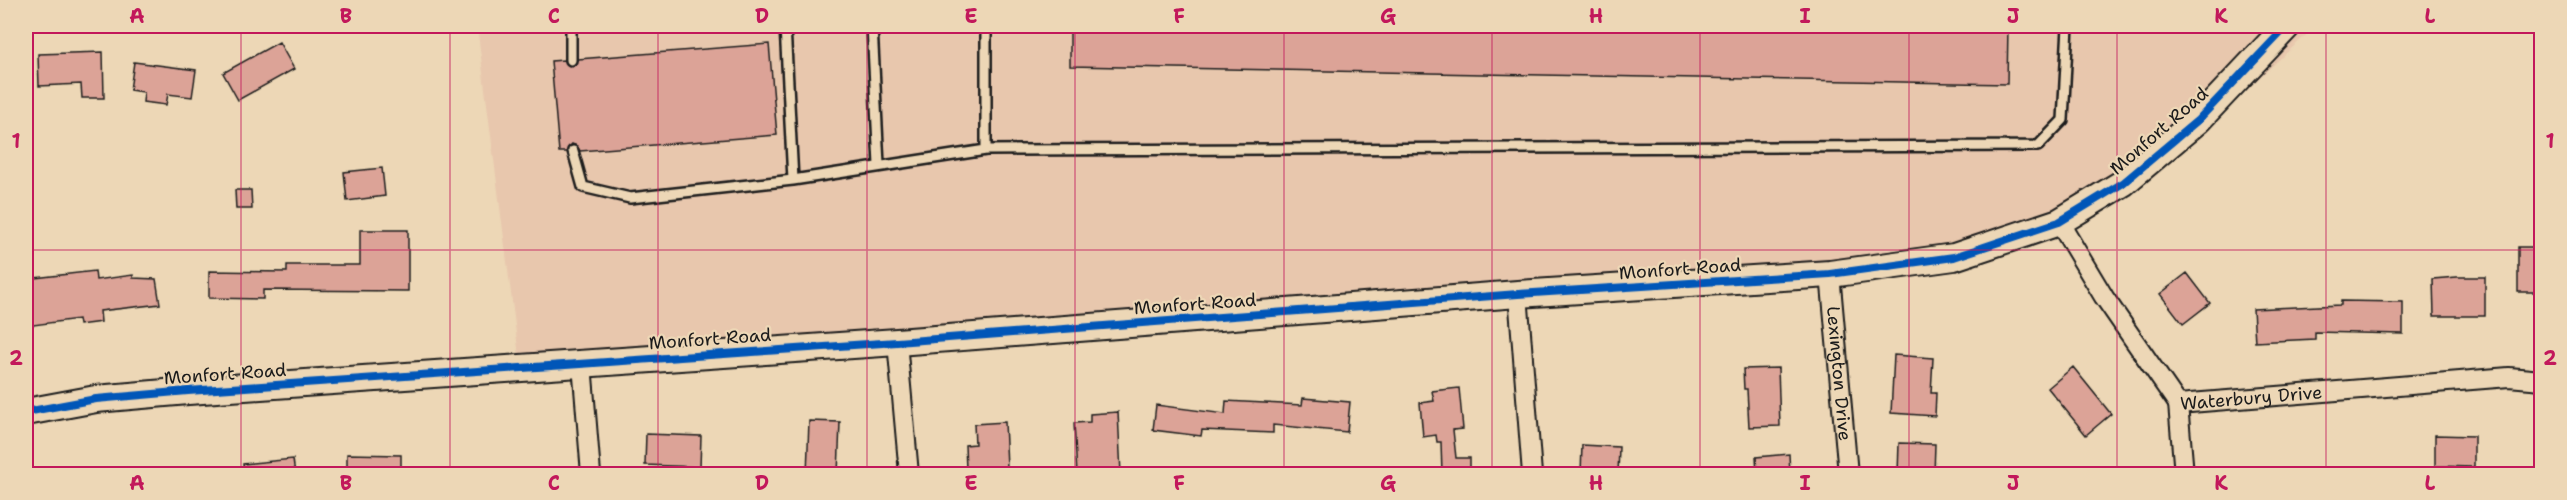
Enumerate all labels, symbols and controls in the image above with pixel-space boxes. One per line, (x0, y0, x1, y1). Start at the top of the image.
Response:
text: A (129, 3, 145, 29)
text: B (340, 3, 352, 29)
text: C (548, 3, 560, 29)
text: D (755, 3, 769, 29)
text: E (964, 3, 978, 29)
text: F (1173, 3, 1185, 29)
text: G (1380, 3, 1396, 29)
text: H (1589, 3, 1603, 29)
text: I (1799, 3, 1811, 29)
text: J (2007, 3, 2020, 29)
text: K (2214, 3, 2228, 29)
text: L (2425, 3, 2436, 29)
street label: Monfort Road (2105, 82, 2213, 180)
text: 1 (11, 128, 21, 154)
text: 1 (2545, 128, 2555, 154)
street label: Monfort Road (1618, 253, 1742, 285)
street label: Monfort Road (1133, 288, 1257, 320)
street label: Lexington Drive (1821, 305, 1857, 442)
street label: Monfort Road (648, 323, 772, 355)
text: 2 (9, 345, 23, 371)
text: 2 (2543, 345, 2557, 371)
street label: Monfort Road (163, 358, 287, 390)
street label: Waterbury Drive (2179, 380, 2323, 416)
text: A (129, 470, 145, 496)
text: B (340, 470, 352, 496)
text: C (548, 470, 560, 496)
text: D (755, 470, 769, 496)
text: E (964, 470, 978, 496)
text: F (1173, 470, 1185, 496)
text: G (1380, 470, 1396, 496)
text: H (1589, 470, 1603, 496)
text: I (1799, 470, 1811, 496)
text: J (2007, 470, 2020, 496)
text: K (2214, 470, 2228, 496)
text: L (2425, 470, 2436, 496)

